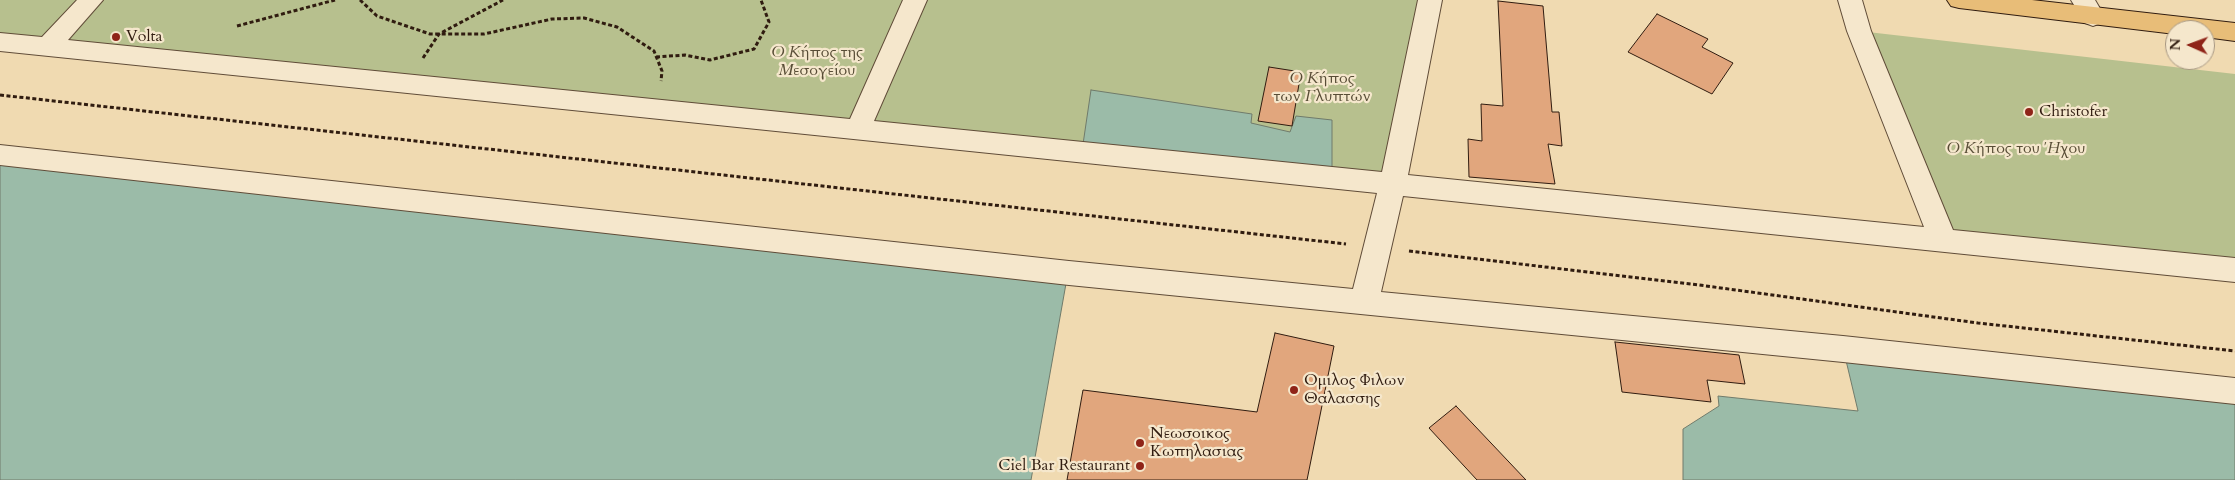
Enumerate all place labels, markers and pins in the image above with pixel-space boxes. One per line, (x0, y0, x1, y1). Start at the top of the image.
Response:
place label: Volta (126, 27, 162, 47)
marker: Volta (110, 31, 122, 43)
place label: Christofer (2039, 102, 2107, 122)
marker: Christofer (2023, 106, 2035, 118)
place label: Ομιλος Φιλων Θαλασσης (1304, 371, 1404, 409)
marker: Ομιλος Φιλων Θαλασσης (1288, 384, 1300, 396)
place label: Νεωσοικος Κωπηλασιας (1150, 424, 1243, 462)
marker: Νεωσοικος Κωπηλασιας (1134, 437, 1146, 449)
place label: Ciel Bar Restaurant (998, 456, 1130, 476)
marker: Ciel Bar Restaurant (1134, 460, 1146, 472)

